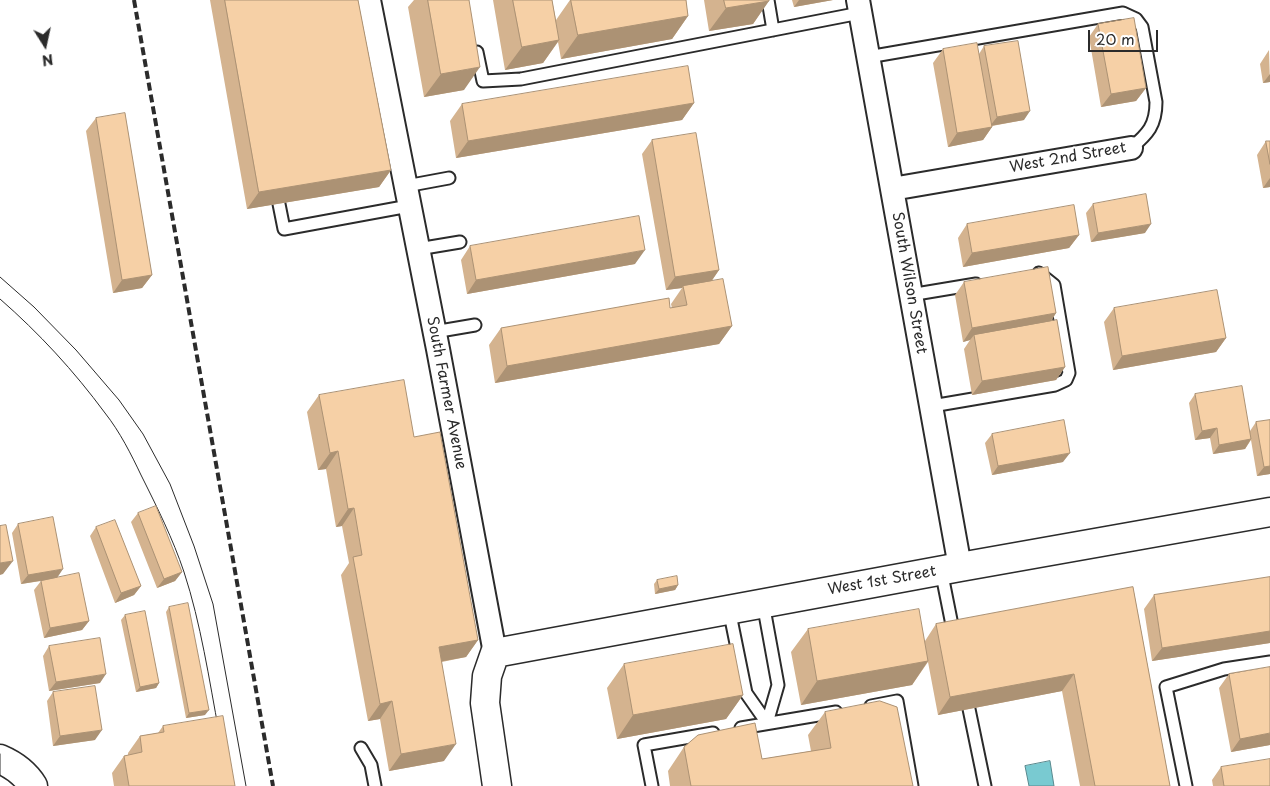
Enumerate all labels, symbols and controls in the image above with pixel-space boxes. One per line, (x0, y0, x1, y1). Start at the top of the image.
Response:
north arrow (20, 20, 70, 70)
scale bar (1090, 20, 1160, 52)
text: 20 m (1096, 27, 1135, 50)
text: N (40, 49, 55, 72)
street label: West 2nd Street (1008, 139, 1128, 177)
street label: South Wilson Street (888, 211, 930, 355)
street label: South Farmer Avenue (422, 315, 470, 471)
street label: West 1st Street (826, 563, 938, 599)

